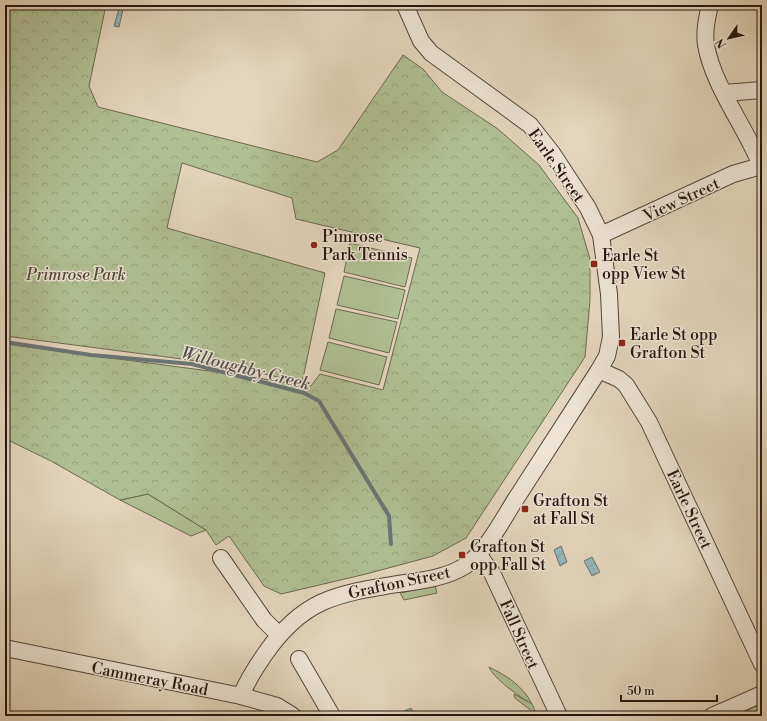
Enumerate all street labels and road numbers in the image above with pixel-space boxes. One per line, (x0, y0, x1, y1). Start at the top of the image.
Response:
street label: Earle Street (524, 125, 589, 207)
street label: View Street (639, 173, 723, 227)
street label: Earle Street (662, 467, 716, 553)
street label: Grafton Street (346, 562, 452, 604)
street label: Fall Street (495, 597, 543, 673)
street label: Cammeray Road (90, 658, 210, 700)

